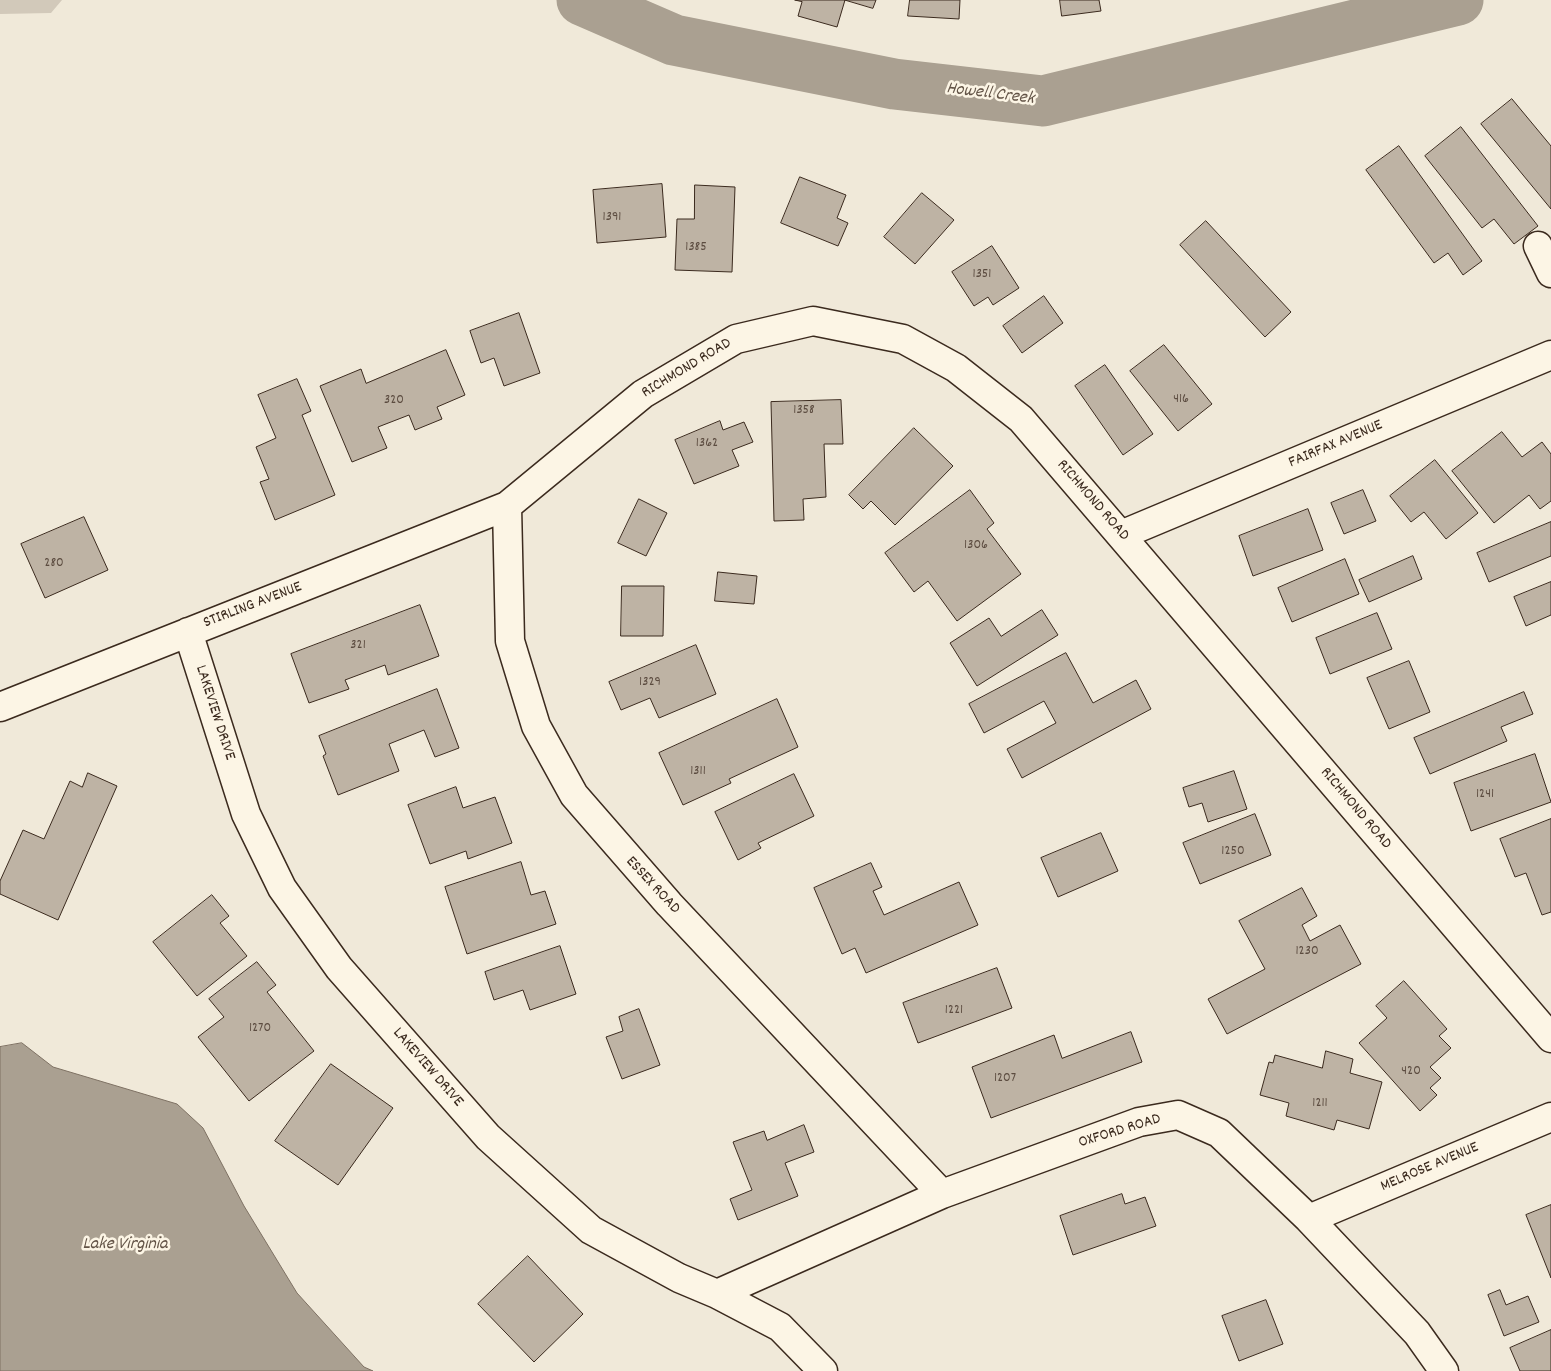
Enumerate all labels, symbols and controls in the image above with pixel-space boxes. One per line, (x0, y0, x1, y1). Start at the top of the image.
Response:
water label: Howell Creek (945, 79, 1035, 111)
house number: 1391 (603, 210, 621, 226)
house number: 1385 (685, 240, 707, 256)
house number: 1351 (973, 267, 991, 283)
street label: RICHMOND ROAD (639, 335, 735, 403)
house number: 416 (1173, 392, 1189, 408)
house number: 320 (384, 393, 404, 409)
house number: 1358 (793, 403, 815, 419)
street label: FAIRFAX AVENUE (1286, 417, 1386, 473)
house number: 1362 (696, 436, 718, 452)
street label: RICHMOND ROAD (1052, 457, 1132, 545)
house number: 1306 (964, 538, 988, 554)
house number: 280 (44, 556, 64, 572)
street label: STIRLING AVENUE (201, 578, 305, 634)
house number: 321 (350, 638, 366, 654)
street label: LAKEVIEW DRIVE (190, 663, 238, 763)
house number: 1329 (639, 675, 661, 691)
house number: 1311 (690, 764, 706, 780)
street label: RICHMOND ROAD (1315, 764, 1395, 854)
house number: 1241 (1476, 787, 1494, 803)
house number: 1250 (1221, 844, 1245, 860)
street label: ESSEX ROAD (620, 853, 684, 919)
house number: 1230 (1295, 944, 1319, 960)
house number: 1221 (945, 1003, 963, 1019)
house number: 1270 (249, 1021, 271, 1037)
street label: LAKEVIEW DRIVE (387, 1024, 467, 1112)
house number: 420 (1401, 1064, 1421, 1080)
house number: 1207 (994, 1071, 1016, 1087)
house number: 1211 (1312, 1096, 1328, 1112)
street label: OXFORD ROAD (1077, 1110, 1163, 1154)
street label: MELROSE AVENUE (1378, 1139, 1482, 1197)
water label: Lake Virginia (82, 1235, 168, 1257)

